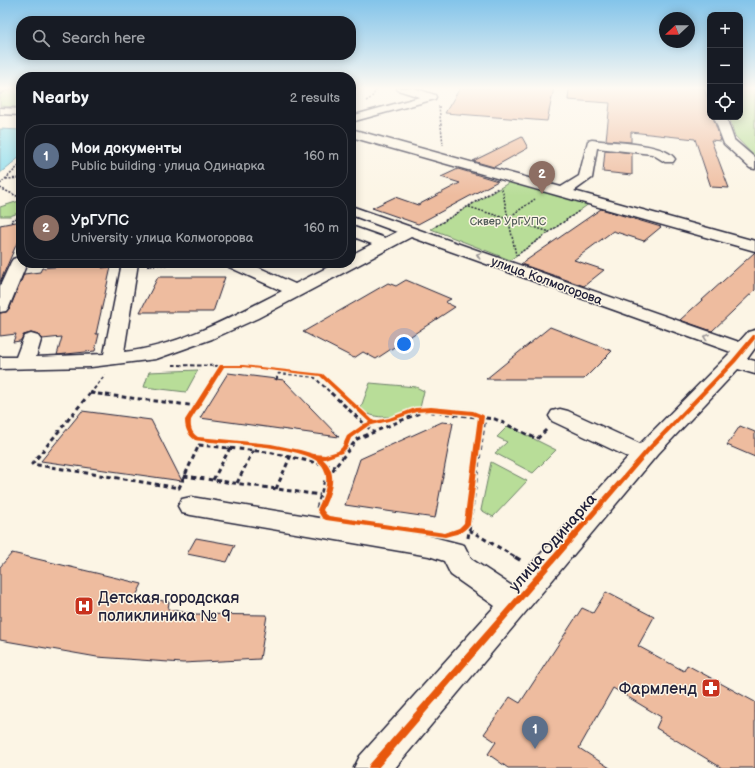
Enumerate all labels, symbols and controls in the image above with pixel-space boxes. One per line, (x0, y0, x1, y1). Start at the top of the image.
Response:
north arrow (659, 12, 695, 48)
map controls (707, 12, 743, 120)
button: + (707, 12, 743, 48)
search box (16, 16, 356, 60)
icon: search (30, 27, 52, 49)
text: Search here (62, 29, 145, 48)
button: − (707, 48, 743, 84)
button: locate (707, 84, 743, 120)
text: Nearby (32, 88, 89, 108)
text: 2 results (290, 90, 340, 106)
text: Мои документы (71, 139, 182, 158)
text: 1 (43, 148, 49, 164)
text: 160 m (304, 148, 339, 164)
text: Public building · улица Одинарка (71, 158, 265, 174)
pin: 2 (529, 161, 555, 194)
text: УрГУПС (71, 211, 129, 230)
park label: Сквер УрГУПС (470, 215, 547, 228)
text: 2 (42, 220, 50, 236)
text: 160 m (304, 220, 339, 236)
text: University · улица Колмогорова (71, 230, 253, 246)
one-way arrow (475, 252, 482, 260)
street label: улица Колмогорова (489, 253, 605, 309)
one-way arrow (703, 333, 710, 342)
your location (394, 334, 414, 354)
street label: улица Одинарка (505, 490, 601, 596)
place label: Детская городская поликлиника № 9 (98, 589, 240, 626)
hospital icon: Детская городская поликлиника № 9 (73, 595, 95, 617)
pharmacy icon: Фармленд (700, 677, 722, 699)
place label: Фармленд (619, 680, 697, 699)
pin: 1 (522, 716, 548, 749)

